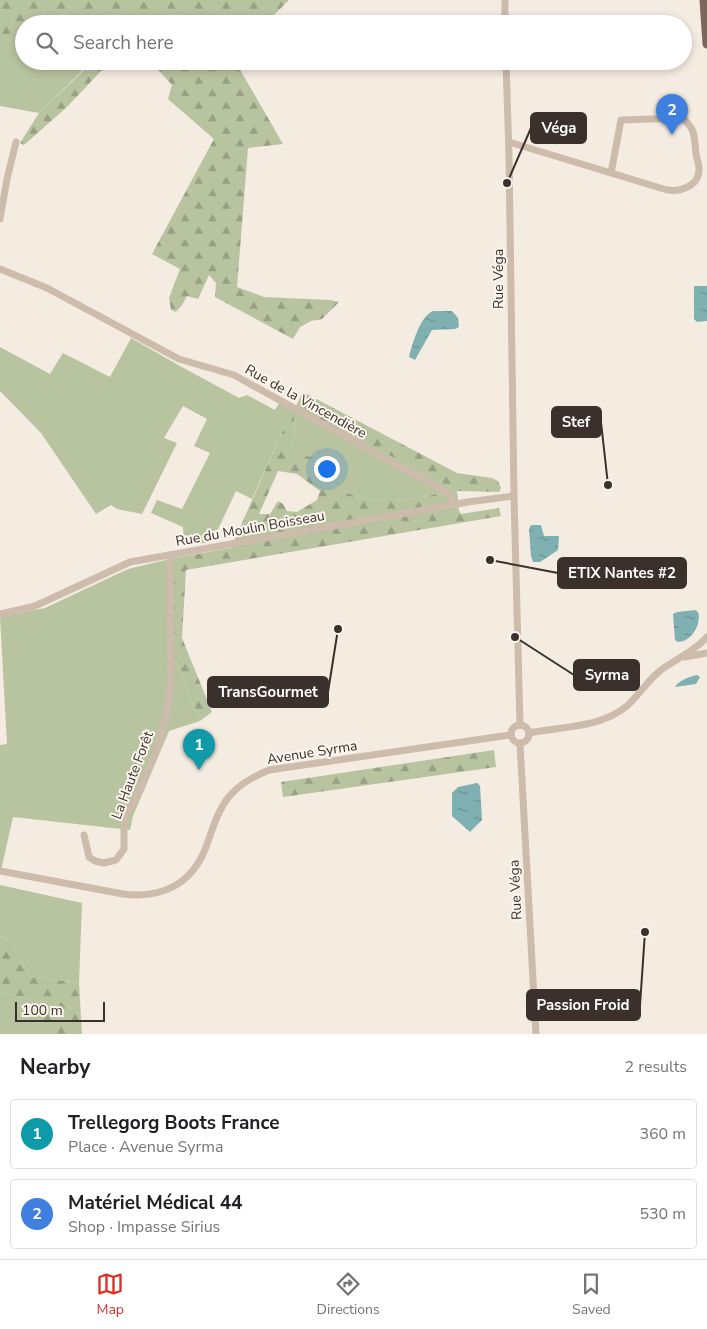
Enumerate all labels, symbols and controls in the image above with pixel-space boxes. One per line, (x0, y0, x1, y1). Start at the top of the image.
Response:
search box (15, 15, 692, 70)
icon: search (33, 29, 61, 57)
text: Search here (73, 30, 174, 56)
pin: 2 (656, 94, 688, 135)
callout: Véga (531, 113, 586, 143)
text: Véga (540, 118, 577, 138)
street label: Rue Véga (489, 249, 508, 309)
street label: Rue de la Vincendière (241, 360, 370, 443)
callout: Stef (552, 407, 601, 437)
text: Stef (562, 412, 591, 432)
your location (314, 456, 340, 482)
street label: Rue du Moulin Boisseau (174, 506, 326, 551)
callout: ETIX Nantes #2 (558, 558, 686, 588)
text: ETIX Nantes #2 (568, 563, 676, 583)
callout: Syrma (574, 660, 639, 690)
text: Syrma (585, 665, 629, 685)
callout: TransGourmet (208, 677, 328, 707)
text: TransGourmet (218, 682, 318, 702)
street label: La Haute Forêt (107, 728, 158, 822)
pin: 1 (183, 729, 215, 770)
street label: Avenue Syrma (265, 736, 359, 769)
street label: Rue Véga (504, 859, 527, 921)
callout: Passion Froid (527, 990, 640, 1020)
text: Passion Froid (536, 995, 630, 1015)
scale bar (15, 999, 105, 1022)
text: 100 m (22, 1001, 63, 1020)
text: Nearby (20, 1053, 90, 1081)
text: 2 results (625, 1056, 687, 1078)
text: Trellegorg Boots France (68, 1110, 280, 1136)
text: 1 (32, 1123, 42, 1145)
text: 360 m (639, 1123, 686, 1145)
text: Place · Avenue Syrma (68, 1136, 223, 1158)
text: Matériel Médical 44 (68, 1190, 243, 1216)
text: 2 (32, 1203, 42, 1225)
text: 530 m (639, 1203, 686, 1225)
text: Shop · Impasse Sirius (68, 1216, 220, 1238)
tab: Map (96, 1270, 124, 1319)
tab: Directions (317, 1270, 380, 1319)
tab: Saved (572, 1270, 611, 1319)

